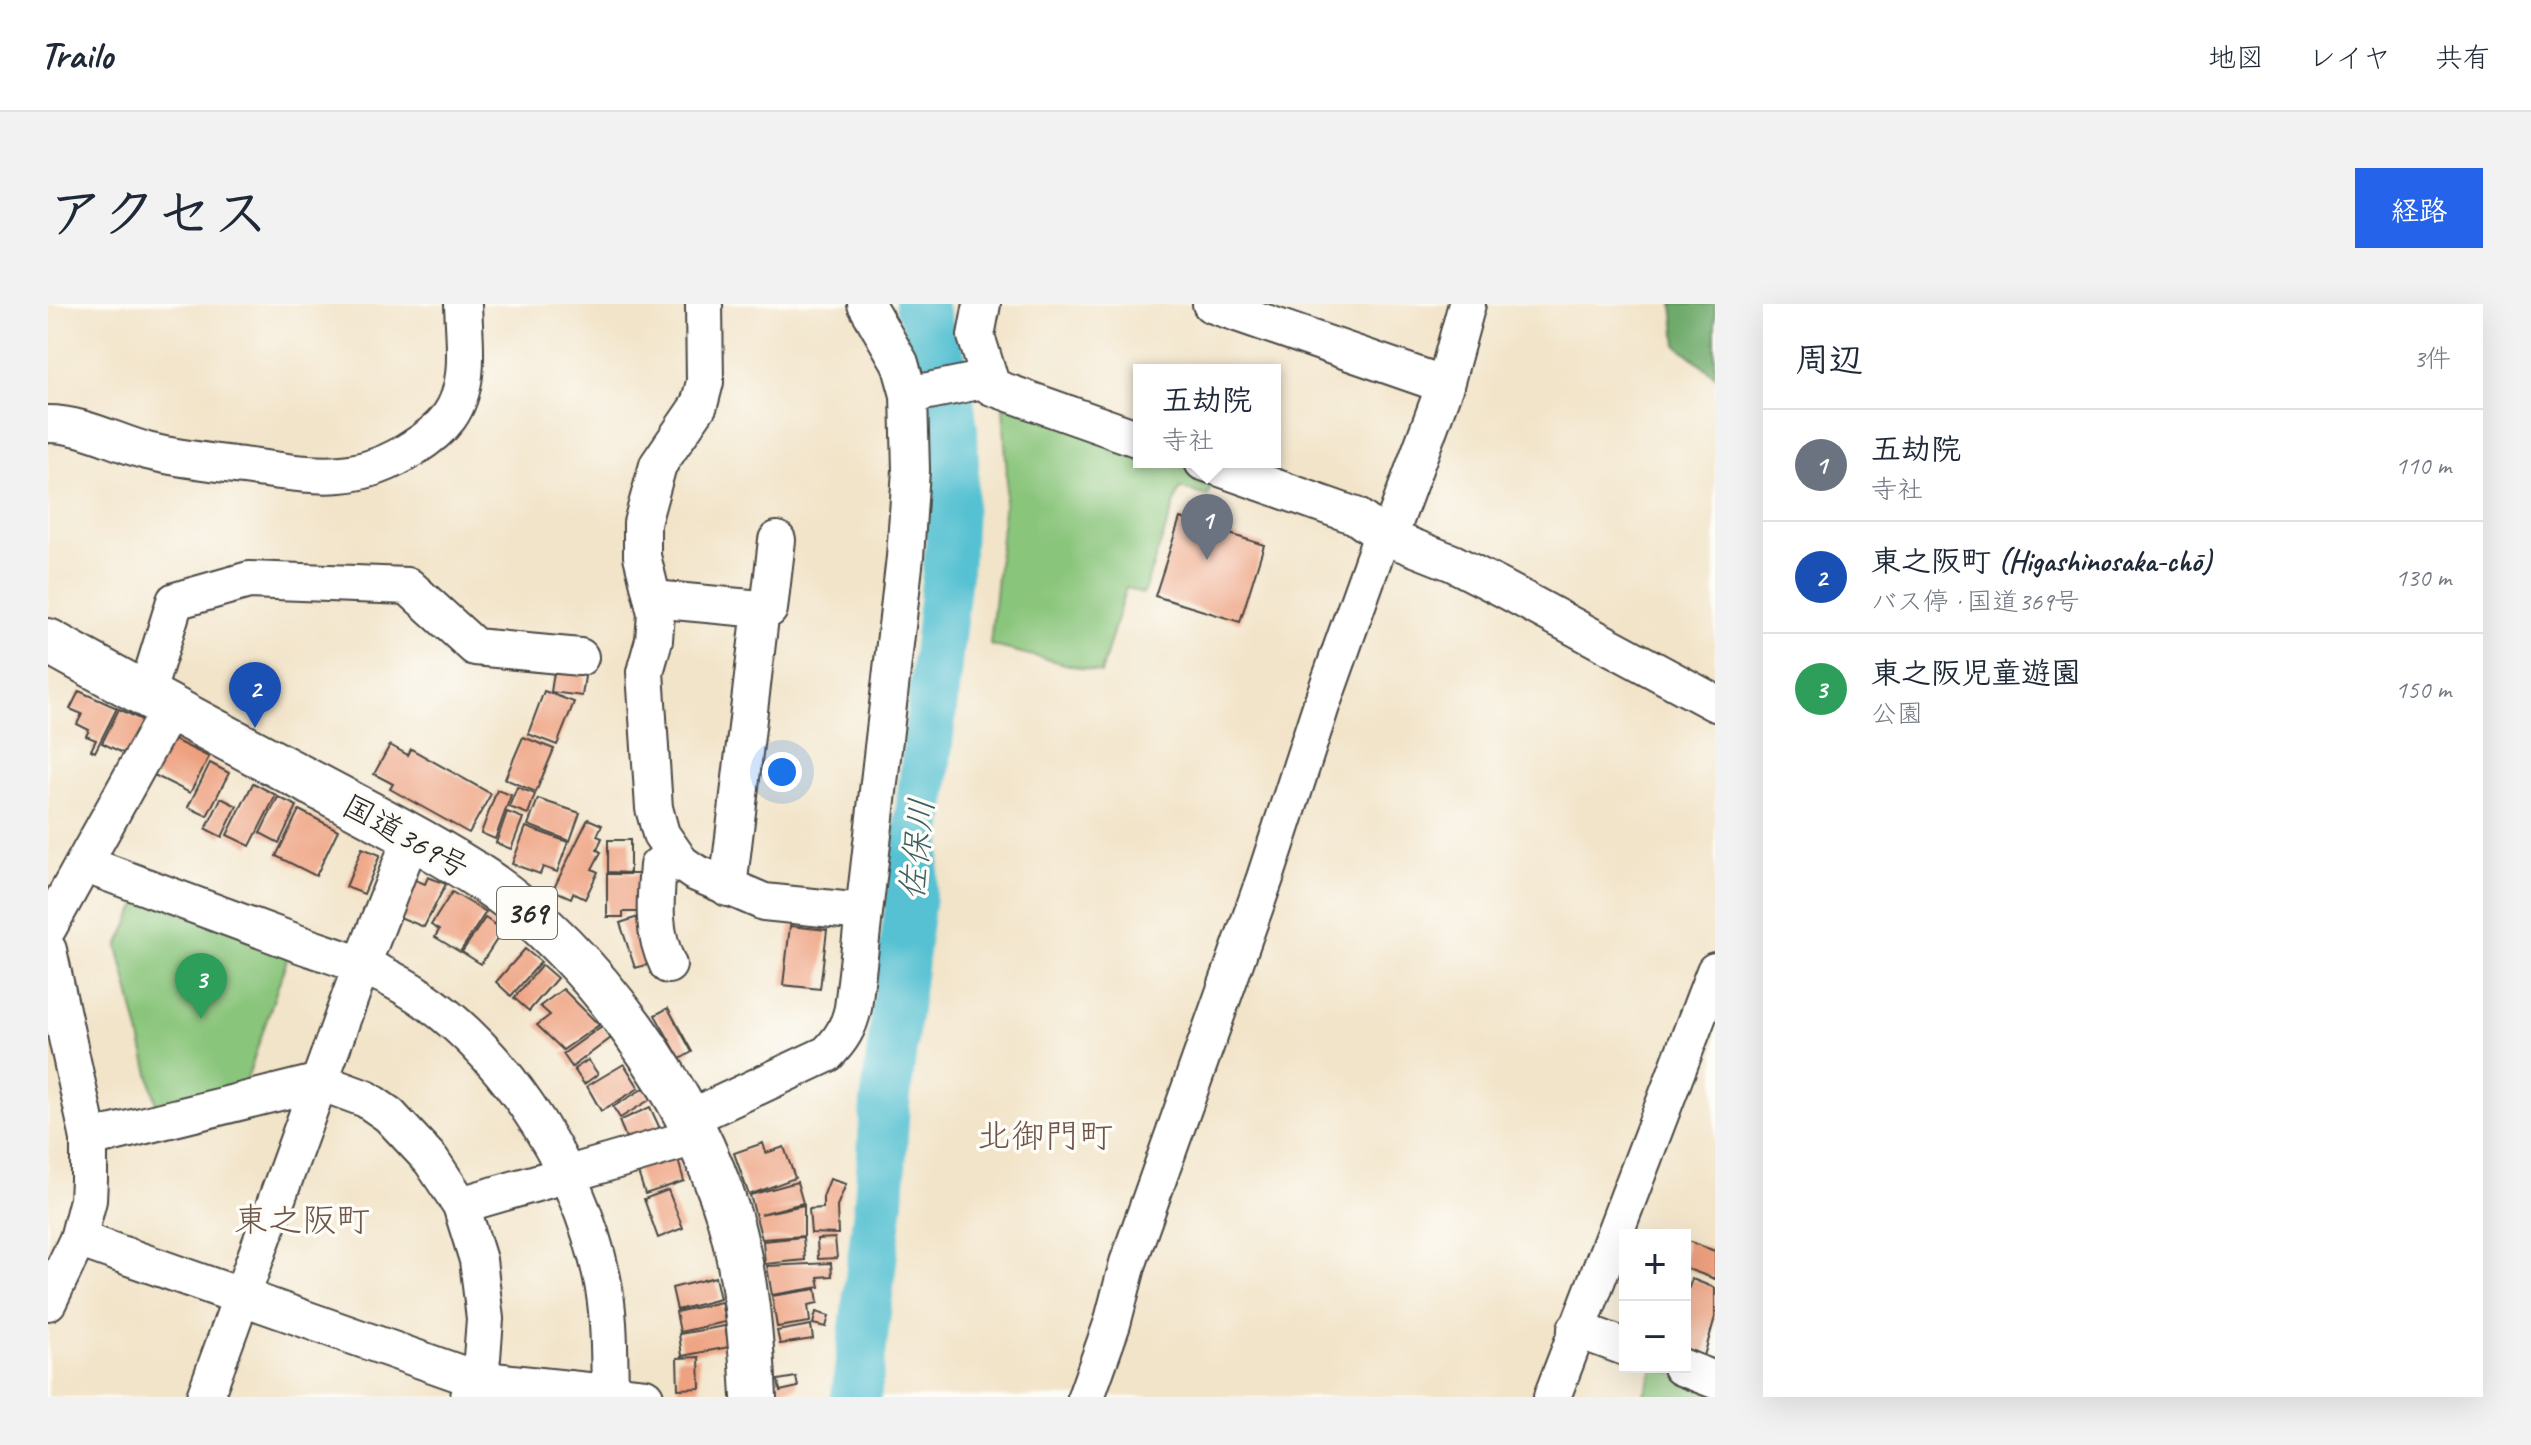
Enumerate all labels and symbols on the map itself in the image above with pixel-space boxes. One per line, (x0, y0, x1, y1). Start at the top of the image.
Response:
pin: 1 (1181, 494, 1233, 560)
pin: 2 (229, 662, 281, 728)
your location (762, 752, 802, 792)
street label: 国道369号 (335, 785, 477, 888)
water label: 佐保川 (890, 796, 943, 902)
road number: 369 (497, 887, 557, 939)
pin: 3 (175, 953, 227, 1019)
district label: 北御門町 (977, 1114, 1113, 1157)
district label: 東之阪町 (234, 1198, 370, 1241)

